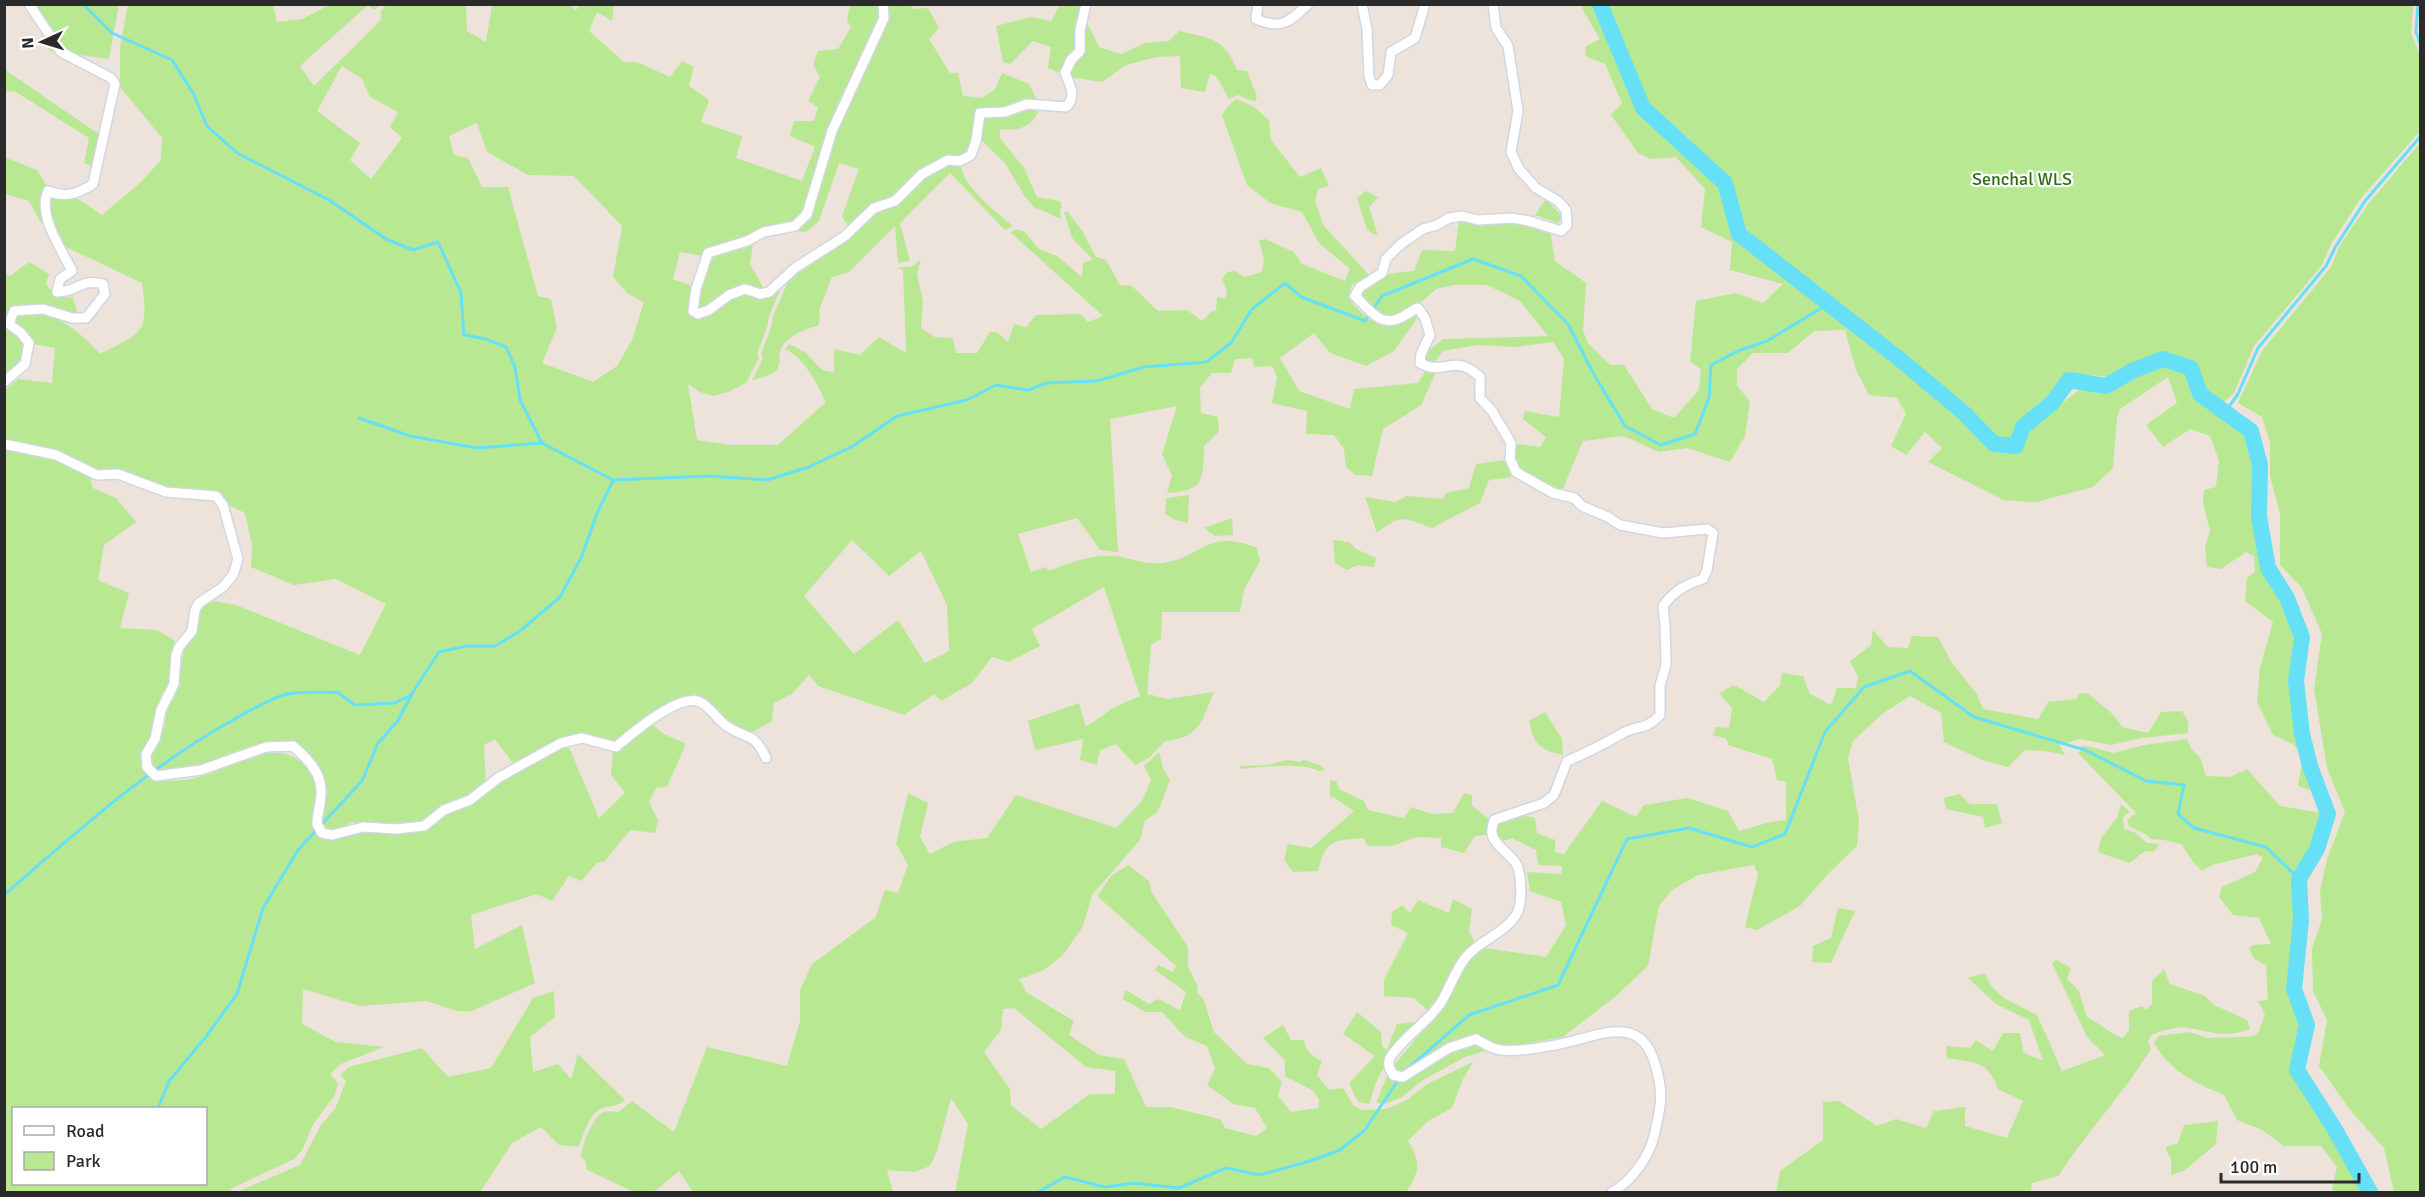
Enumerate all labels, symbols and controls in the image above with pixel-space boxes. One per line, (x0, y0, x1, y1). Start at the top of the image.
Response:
north arrow (12, 12, 72, 72)
text: N (18, 37, 38, 49)
park label: Senchal WLS (1972, 168, 2072, 190)
legend (12, 1107, 207, 1185)
text: Road (66, 1120, 105, 1142)
scale bar (2221, 1146, 2359, 1184)
text: Park (66, 1150, 101, 1172)
text: 100 m (2230, 1156, 2277, 1178)

